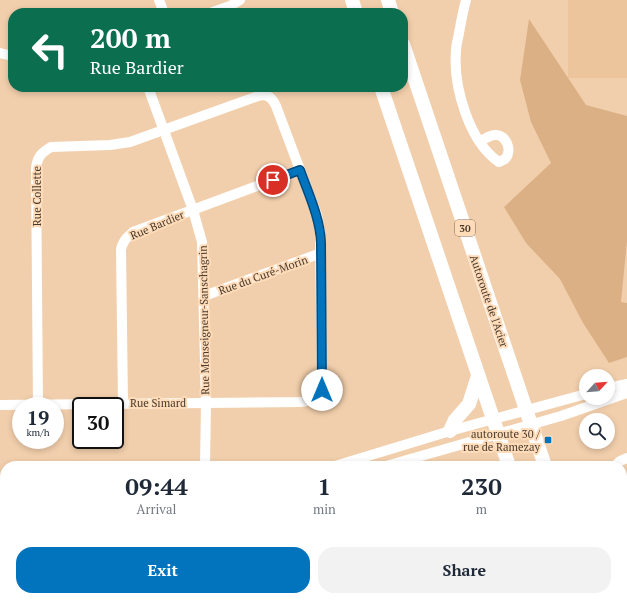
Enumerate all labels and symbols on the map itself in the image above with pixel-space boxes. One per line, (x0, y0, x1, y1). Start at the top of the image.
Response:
pin (256, 163, 290, 197)
street label: Rue Collette (30, 165, 44, 226)
street label: Rue Bardier (128, 207, 187, 243)
road number: 30 (455, 220, 475, 236)
street label: Rue Monseigneur-Sanschagrin (196, 245, 212, 395)
street label: Rue du Curé-Morin (216, 252, 310, 298)
street label: Autoroute de l'Acier (467, 253, 512, 350)
position arrow (301, 369, 343, 411)
north arrow (579, 369, 615, 405)
street label: Rue Simard (130, 396, 186, 410)
speed limit sign: 30 (72, 397, 124, 449)
place label: autoroute 30 / rue de Ramezay (463, 427, 541, 454)
marker: autoroute 30 / rue de Ramezay (543, 435, 553, 445)

